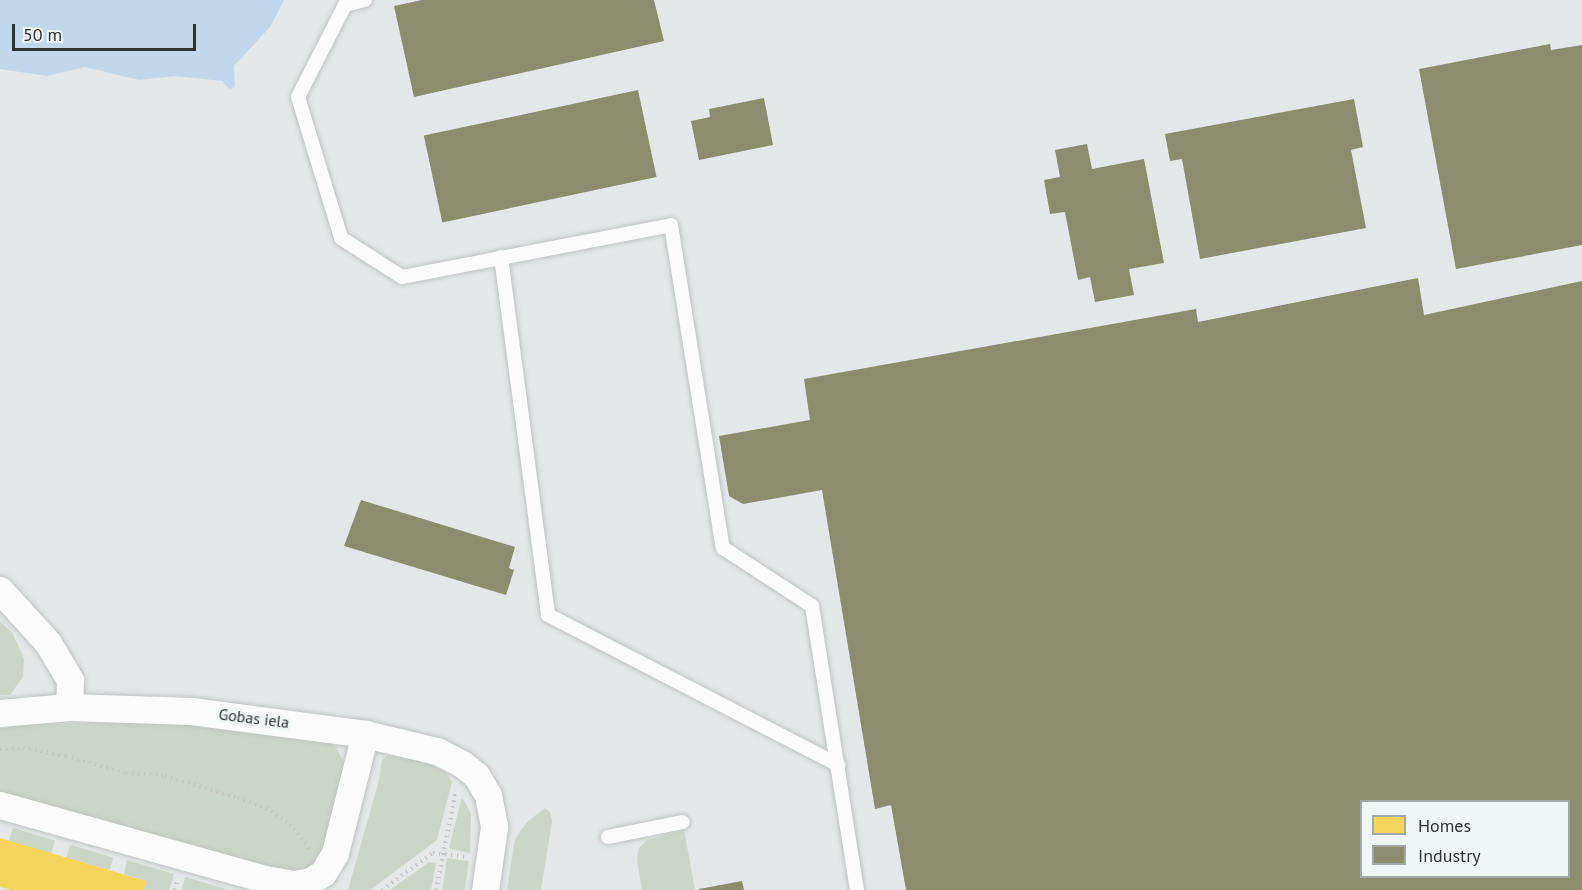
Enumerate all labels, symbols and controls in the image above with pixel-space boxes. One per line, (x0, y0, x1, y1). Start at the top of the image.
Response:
scale bar (15, 12, 200, 50)
text: 50 m (23, 23, 62, 46)
street label: Gobas iela (218, 704, 290, 732)
legend (1360, 800, 1570, 878)
text: Homes (1418, 814, 1471, 837)
text: Industry (1418, 844, 1481, 867)

